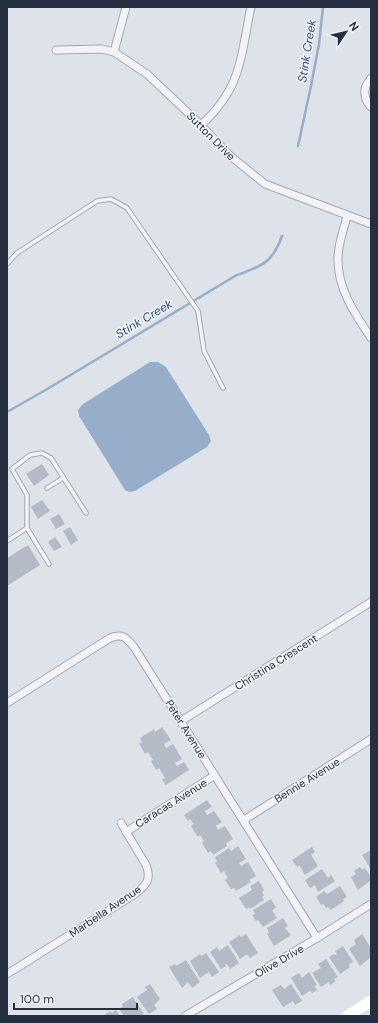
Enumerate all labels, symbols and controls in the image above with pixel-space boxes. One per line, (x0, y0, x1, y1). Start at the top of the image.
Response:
north arrow (326, 12, 366, 52)
water label: Stink Creek (294, 17, 320, 84)
text: N (346, 19, 362, 34)
street label: Sutton Drive (184, 109, 238, 163)
water label: Stink Creek (113, 295, 176, 342)
street label: Christina Crescent (232, 631, 320, 693)
street label: Peter Avenue (162, 697, 210, 761)
street label: Bennie Avenue (272, 754, 342, 806)
street label: Caracas Avenue (133, 775, 209, 831)
street label: Marbella Avenue (66, 882, 144, 940)
street label: Olive Drive (252, 941, 306, 981)
scale bar (14, 985, 137, 1011)
text: 100 m (20, 991, 54, 1007)

